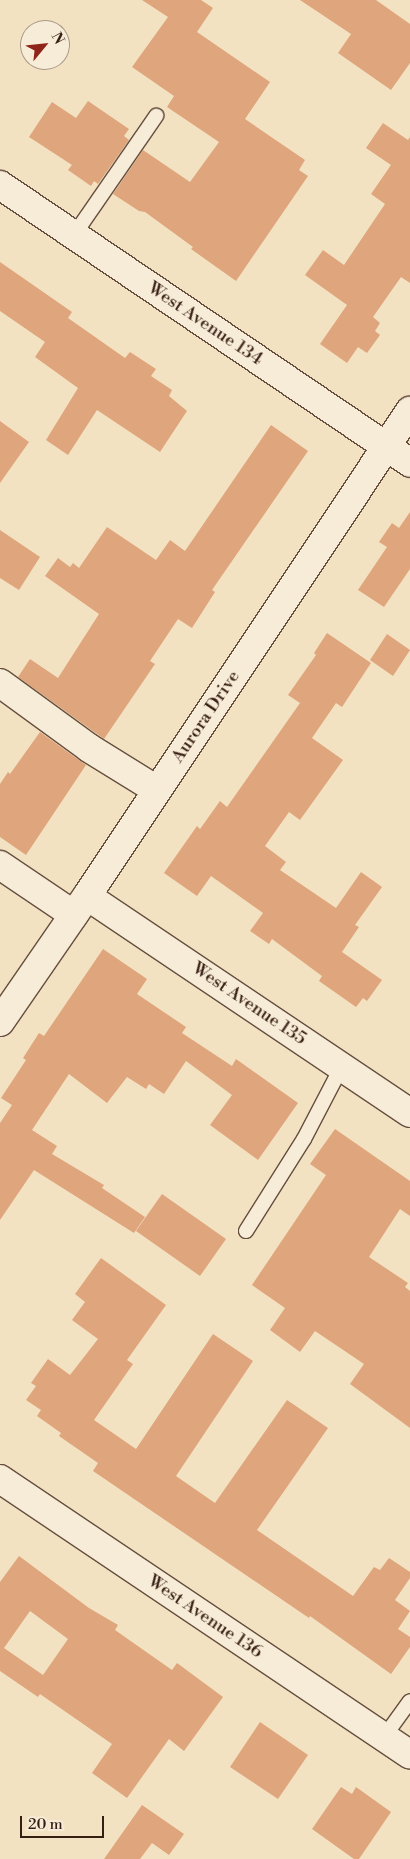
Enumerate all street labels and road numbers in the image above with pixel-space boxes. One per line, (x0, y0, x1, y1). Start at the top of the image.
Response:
street label: West Avenue 134 (143, 278, 267, 370)
street label: Aurora Drive (167, 667, 245, 767)
street label: West Avenue 135 (188, 958, 310, 1050)
street label: West Avenue 136 (143, 1571, 267, 1663)

